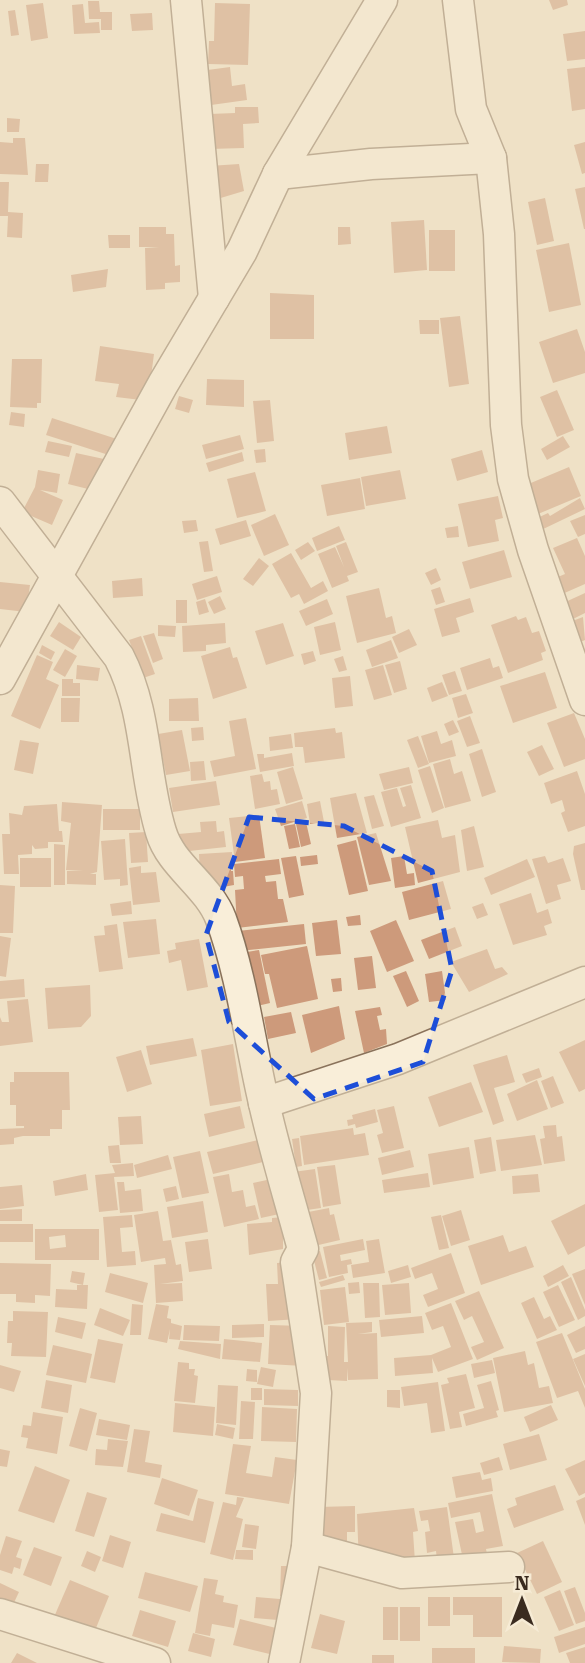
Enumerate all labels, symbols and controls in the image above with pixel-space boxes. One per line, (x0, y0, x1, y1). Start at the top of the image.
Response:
north arrow (487, 1565, 557, 1635)
text: N (515, 1572, 530, 1595)

